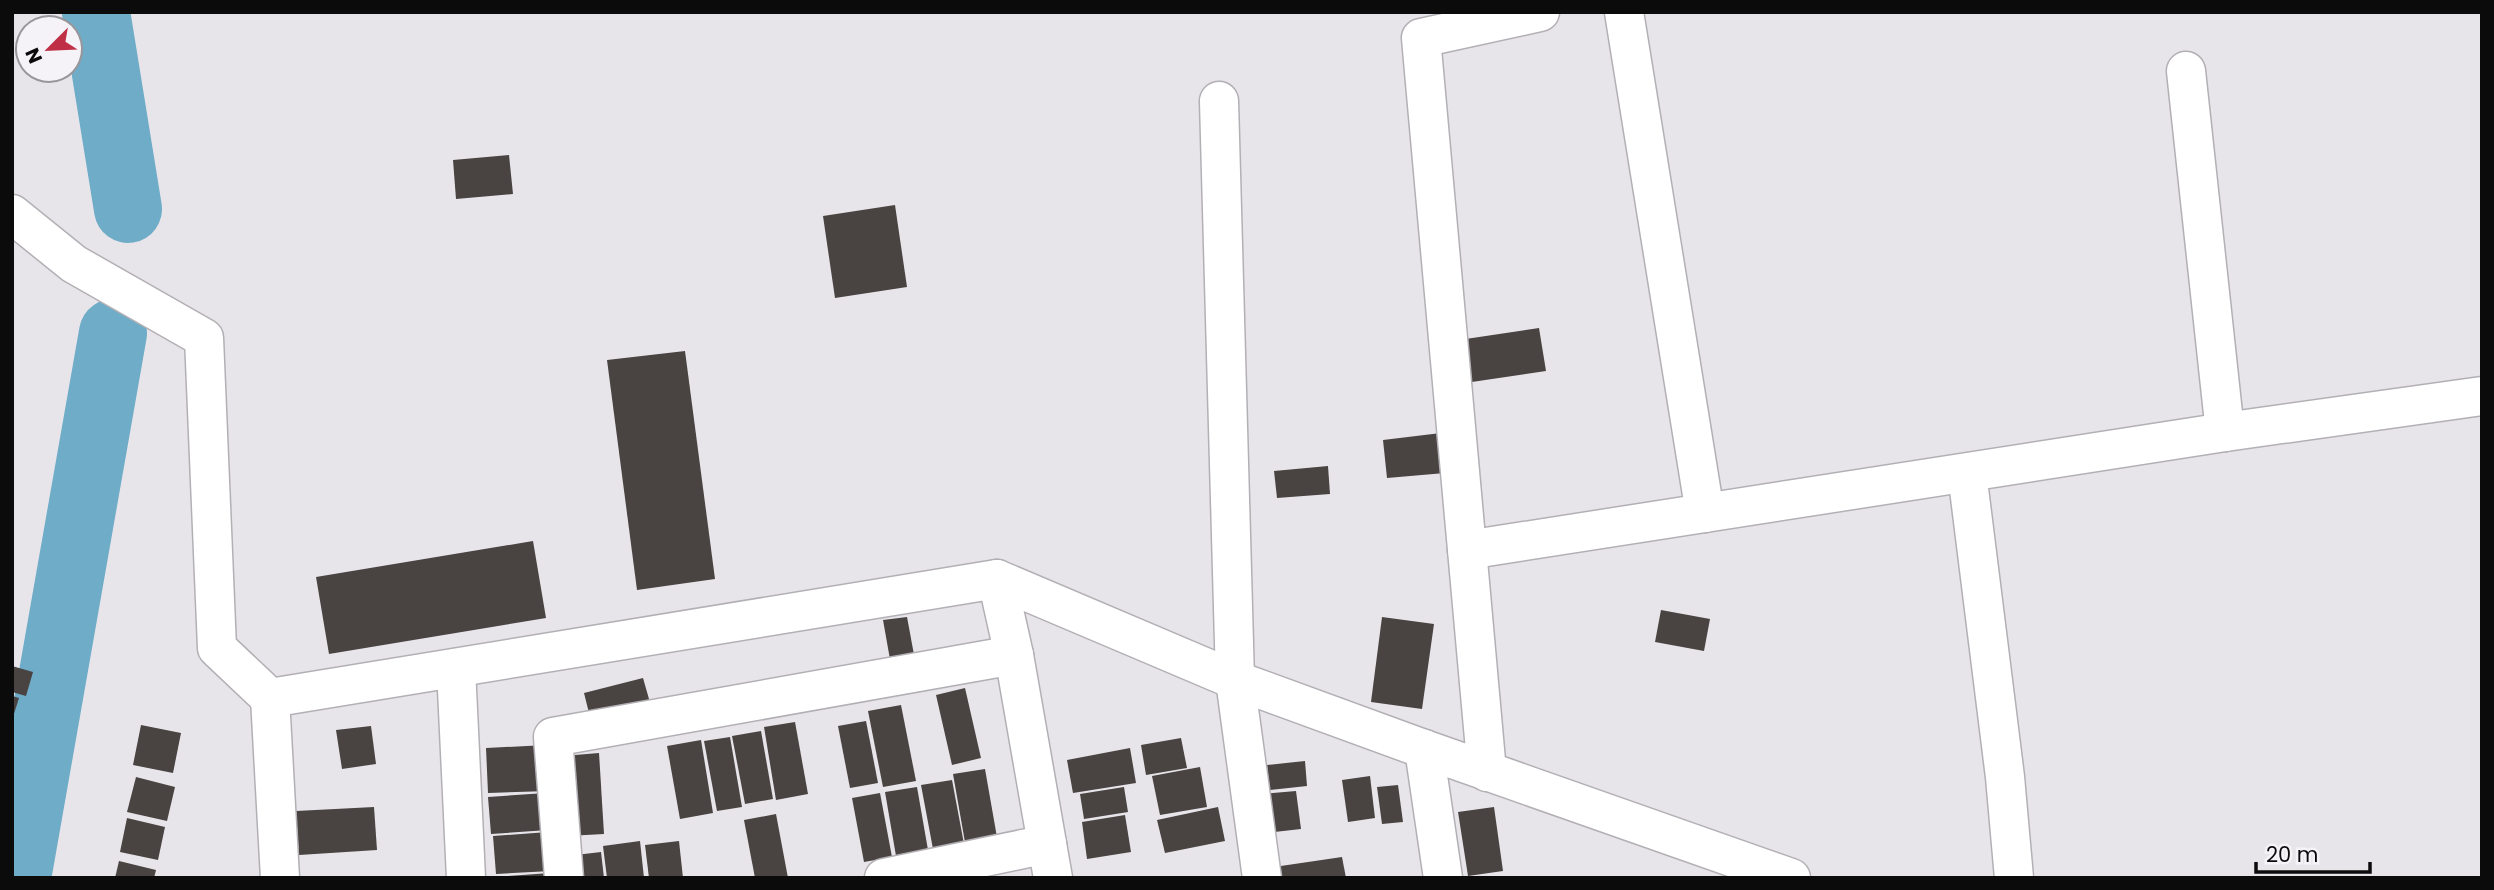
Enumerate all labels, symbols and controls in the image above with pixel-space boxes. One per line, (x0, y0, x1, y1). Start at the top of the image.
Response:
north arrow (14, 14, 84, 84)
text: N (19, 44, 49, 68)
scale bar (2256, 830, 2370, 874)
text: 20 m (2266, 840, 2319, 869)

